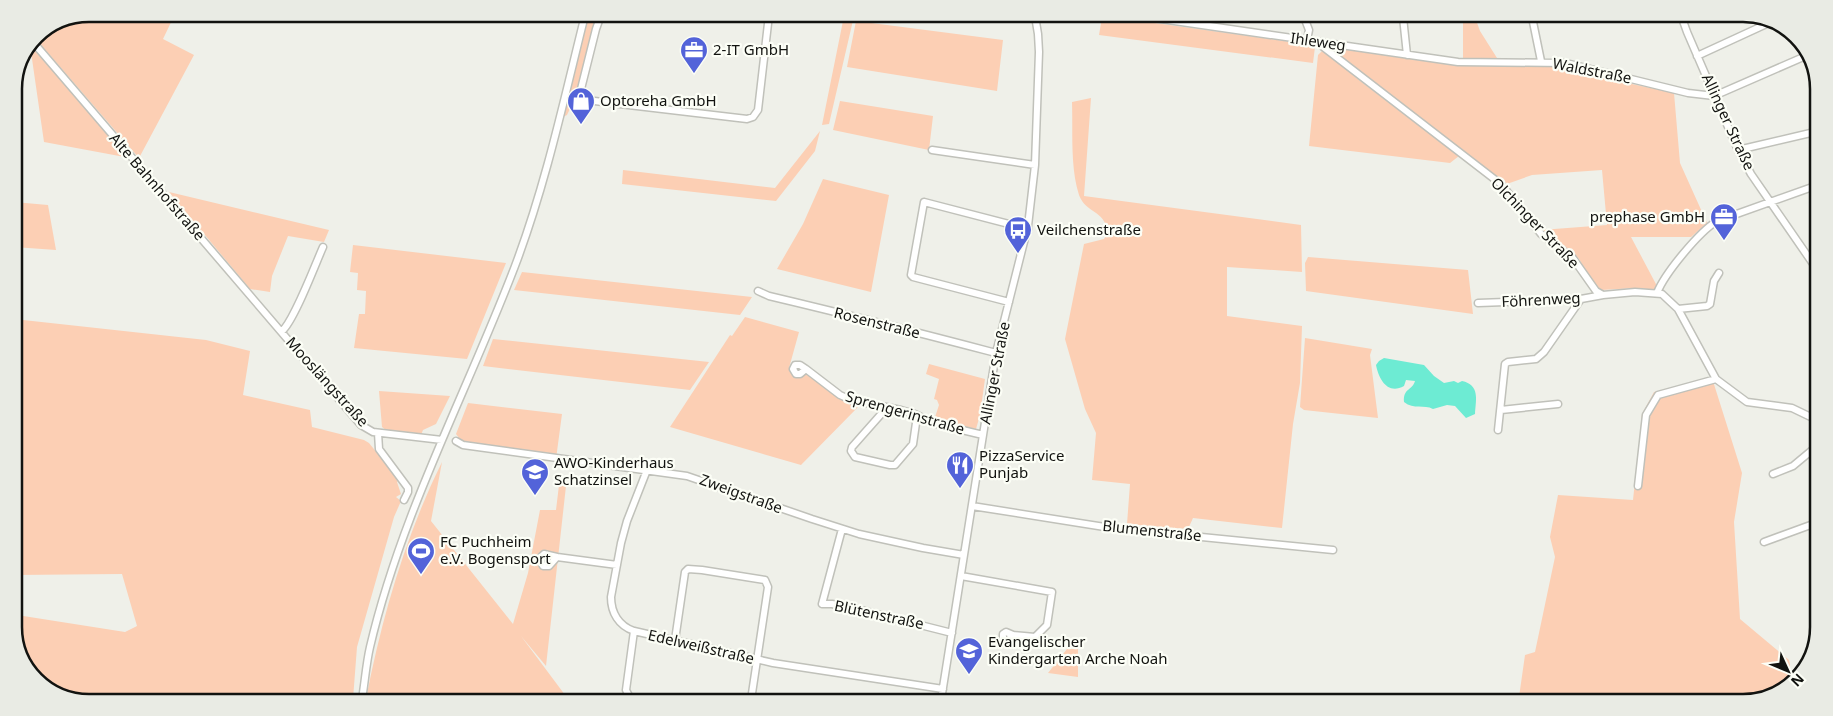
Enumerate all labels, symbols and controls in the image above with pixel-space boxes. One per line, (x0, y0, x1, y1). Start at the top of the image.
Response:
street label: Ihleweg (1289, 27, 1347, 55)
office icon: 2-IT GmbH (679, 35, 709, 74)
place label: 2-IT GmbH (713, 39, 789, 59)
street label: Waldstraße (1551, 53, 1633, 87)
street label: Allinger Straße (1698, 70, 1760, 173)
shop icon: Optoreha GmbH (566, 86, 596, 125)
place label: Optoreha GmbH (600, 90, 717, 110)
street label: Alte Bahnhofstraße (106, 128, 210, 244)
street label: Olchinger Straße (1487, 173, 1584, 272)
office icon: prephase GmbH (1709, 202, 1739, 241)
place label: prephase GmbH (1590, 206, 1705, 226)
bus stop icon: Veilchenstraße (1003, 215, 1033, 254)
place label: Veilchenstraße (1037, 219, 1141, 239)
street label: Föhrenweg (1501, 287, 1581, 311)
street label: Rosenstraße (832, 302, 922, 342)
street label: Allinger Straße (974, 320, 1014, 426)
street label: Mooslängstraße (282, 332, 374, 431)
street label: Sprengerinstraße (843, 385, 967, 439)
place label: PizzaService Punjab (979, 445, 1065, 482)
restaurant icon: PizzaService Punjab (945, 450, 975, 489)
place label: AWO-Kinderhaus Schatzinsel (554, 452, 674, 489)
school or university icon: AWO-Kinderhaus Schatzinsel (520, 457, 550, 496)
street label: Zweigstraße (697, 469, 786, 517)
street label: Blumenstraße (1102, 515, 1203, 545)
place label: FC Puchheim e.V. Bogensport (440, 531, 551, 568)
sports icon: FC Puchheim e.V. Bogensport (406, 536, 436, 575)
street label: Blütenstraße (833, 595, 926, 633)
street label: Edelweißstraße (646, 624, 756, 668)
place label: Evangelischer Kindergarten Arche Noah (988, 631, 1168, 668)
school or university icon: Evangelischer Kindergarten Arche Noah (954, 636, 984, 675)
north arrow (1763, 646, 1813, 696)
text: N (1787, 670, 1809, 691)

